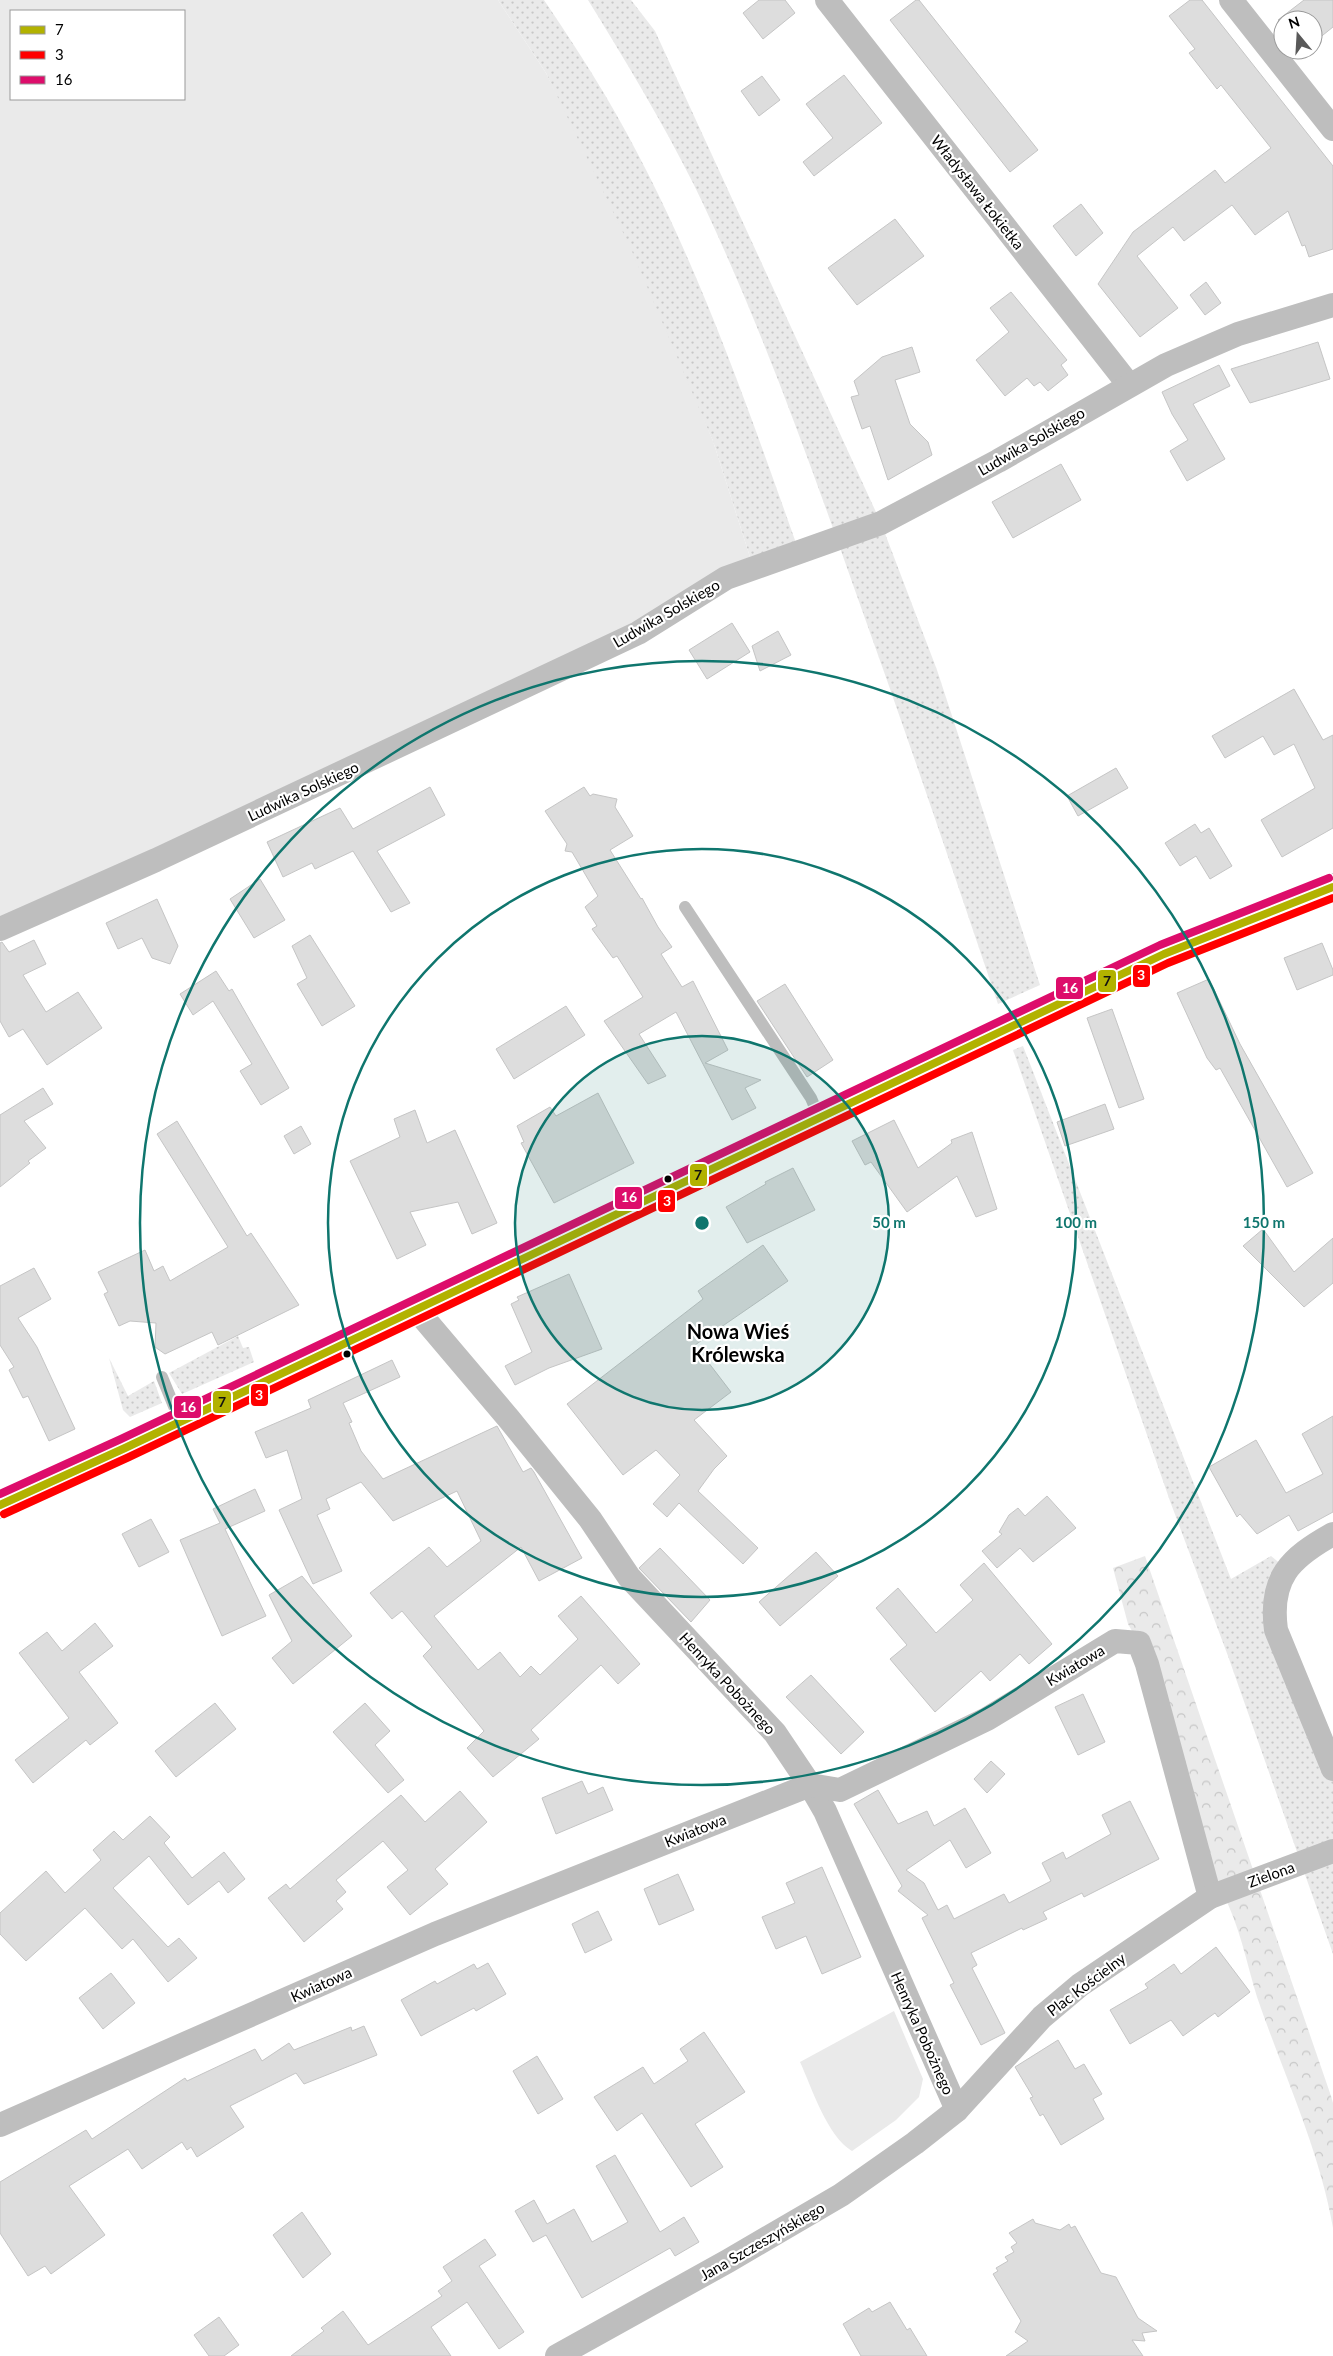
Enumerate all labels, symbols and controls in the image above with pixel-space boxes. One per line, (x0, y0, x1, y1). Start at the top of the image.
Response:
legend (10, 10, 185, 100)
north arrow (1273, 10, 1323, 60)
text: N (1286, 12, 1302, 32)
text: 7 (55, 20, 64, 38)
text: 3 (55, 45, 64, 63)
text: 16 (55, 70, 73, 88)
street label: Władysława Łokietka (928, 131, 1028, 253)
street label: Ludwika Solskiego (974, 403, 1088, 479)
street label: Ludwika Solskiego (609, 575, 723, 651)
street label: Ludwika Solskiego (245, 757, 361, 825)
line badge: 3 (1132, 964, 1151, 988)
text: 3 (1137, 966, 1145, 983)
line badge: 7 (1097, 969, 1117, 993)
text: 7 (1103, 972, 1111, 989)
line badge: 16 (1055, 976, 1084, 1000)
text: 16 (1062, 979, 1078, 996)
line badge: 7 (689, 1163, 708, 1187)
text: 7 (694, 1166, 702, 1183)
unlabelled marker (663, 1174, 673, 1184)
line badge: 16 (614, 1186, 643, 1210)
text: 16 (621, 1188, 637, 1205)
line badge: 3 (657, 1189, 676, 1213)
text: 3 (663, 1192, 671, 1209)
text: 50 m (872, 1213, 906, 1231)
text: 100 m (1055, 1213, 1097, 1231)
text: 150 m (1243, 1213, 1285, 1231)
centre of rings (693, 1214, 711, 1232)
district label: Nowa Wieś Królewska (687, 1319, 790, 1366)
unlabelled marker (342, 1349, 352, 1359)
line badge: 3 (250, 1383, 269, 1407)
text: 3 (255, 1386, 263, 1403)
line badge: 7 (212, 1390, 232, 1414)
text: 7 (218, 1393, 226, 1410)
line badge: 16 (173, 1395, 202, 1419)
text: 16 (180, 1398, 196, 1415)
street label: Henryka Pobożnego (676, 1628, 780, 1738)
street label: Kwiatowa (1043, 1641, 1107, 1689)
street label: Kwiatowa (662, 1809, 728, 1851)
street label: Zielona (1245, 1857, 1297, 1891)
street label: Plac Kościelny (1043, 1949, 1129, 2019)
street label: Kwiatowa (288, 1963, 354, 2005)
street label: Henryka Pobożnego (888, 1969, 958, 2097)
street label: Jana Szczeszyńskiego (697, 2198, 827, 2284)

